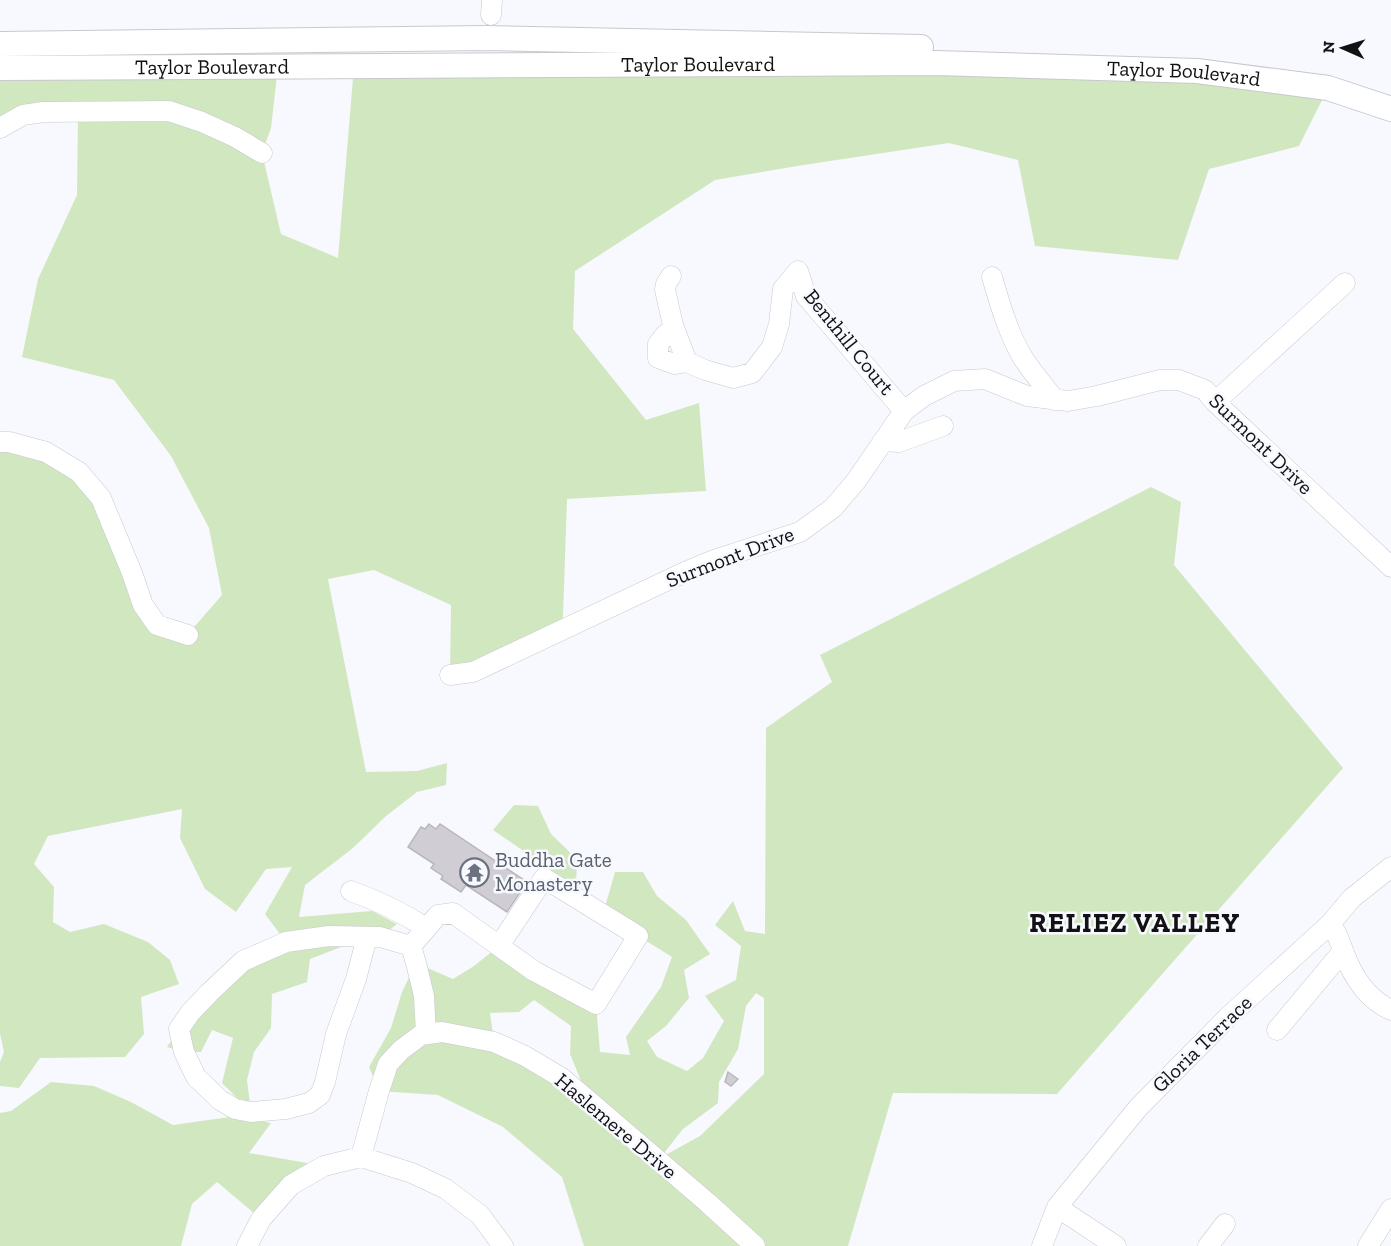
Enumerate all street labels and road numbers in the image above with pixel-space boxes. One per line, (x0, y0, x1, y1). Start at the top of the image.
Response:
street label: Taylor Boulevard (621, 51, 775, 77)
street label: Taylor Boulevard (135, 53, 289, 79)
street label: Taylor Boulevard (1107, 55, 1262, 91)
street label: Benthill Court (799, 284, 900, 400)
street label: Surmont Drive (1204, 388, 1319, 500)
street label: Surmont Drive (662, 521, 797, 592)
street label: Gloria Terrace (1147, 990, 1257, 1097)
street label: Haslemere Drive (550, 1067, 682, 1184)

